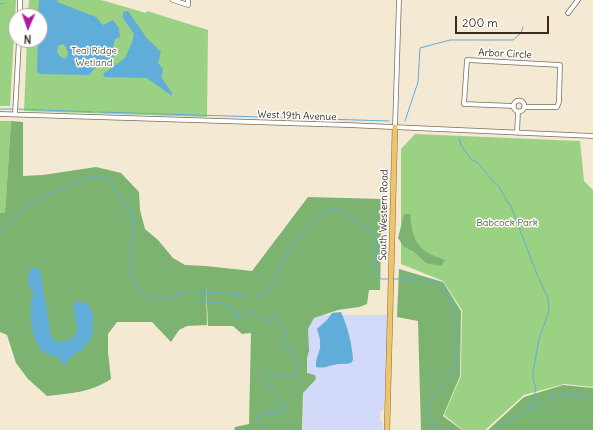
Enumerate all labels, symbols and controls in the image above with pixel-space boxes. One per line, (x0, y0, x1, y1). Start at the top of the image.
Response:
north arrow (8, 8, 48, 48)
scale bar (457, 8, 551, 34)
text: 200 m (462, 15, 498, 30)
text: N (24, 32, 32, 46)
park label: Teal Ridge Wetland (71, 45, 117, 68)
street label: Arbor Circle (478, 47, 532, 61)
street label: West 19th Avenue (257, 109, 337, 123)
street label: South Western Road (377, 169, 391, 261)
park label: Babcock Park (476, 217, 538, 229)

